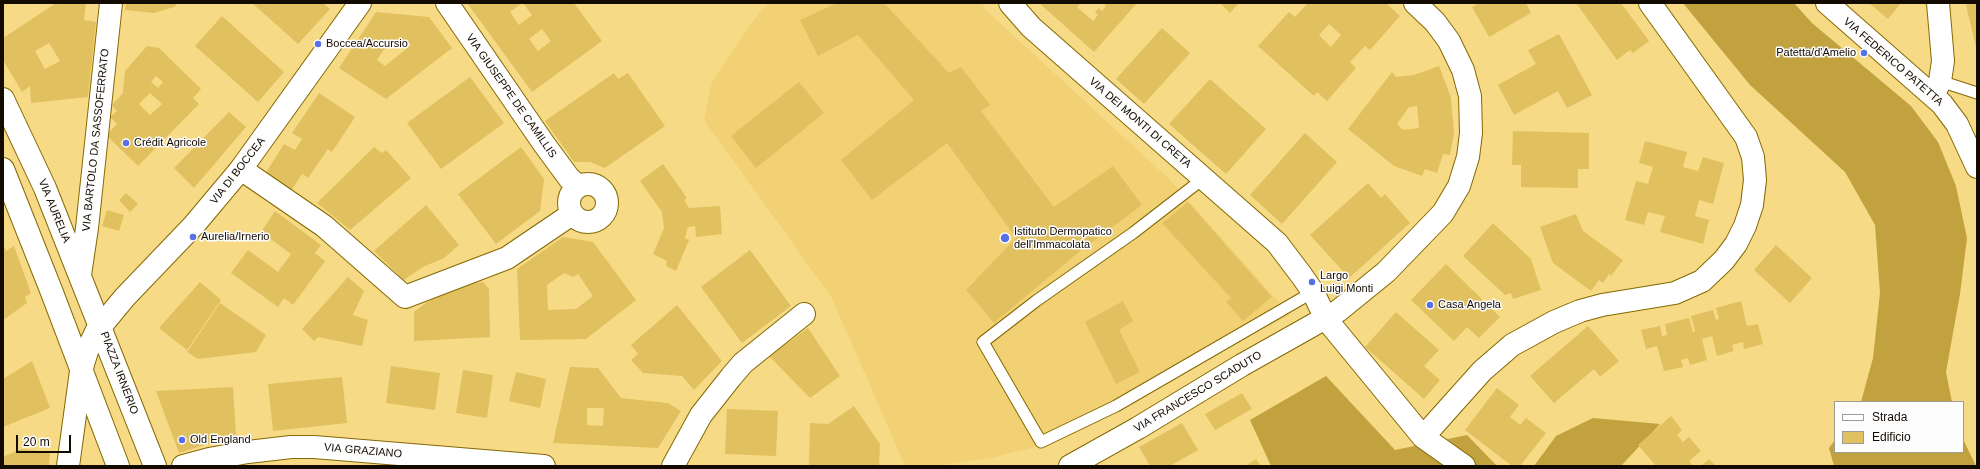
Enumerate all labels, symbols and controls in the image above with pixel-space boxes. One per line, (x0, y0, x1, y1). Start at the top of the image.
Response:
street label: VIA FEDERICO PATETTA (1840, 15, 1946, 109)
street label: VIA GIUSEPPE DE CAMILLIS (463, 31, 559, 161)
place label: Boccea/Accursio (326, 37, 408, 51)
marker: Boccea/Accursio (313, 39, 323, 49)
place label: Patetta/d'Amelio (1776, 46, 1856, 60)
street label: VIA BARTOLO DA SASSOFERRATO (80, 48, 112, 232)
marker: Patetta/d'Amelio (1859, 48, 1869, 58)
street label: VIA DEI MONTI DI CRETA (1086, 75, 1194, 171)
street label: VIA DI BOCCEA (208, 135, 268, 207)
place label: Crédit Agricole (134, 136, 206, 150)
marker: Crédit Agricole (121, 138, 131, 148)
street label: VIA AURELIA (35, 177, 73, 245)
place label: Istituto Dermopatico dell'Immacolata (1014, 225, 1112, 251)
place label: Aurelia/Irnerio (201, 230, 269, 244)
marker: Aurelia/Irnerio (188, 232, 198, 242)
marker: Istituto Dermopatico dell'Immacolata (999, 232, 1011, 244)
place label: Largo Luigi Monti (1320, 269, 1373, 295)
marker: Largo Luigi Monti (1307, 277, 1317, 287)
place label: Casa Angela (1438, 298, 1501, 312)
marker: Casa Angela (1425, 300, 1435, 310)
street label: PIAZZA IRNERIO (97, 330, 141, 416)
street label: VIA FRANCESCO SCADUTO (1132, 349, 1264, 435)
legend (1834, 401, 1964, 453)
text: Strada (1872, 410, 1907, 424)
scale bar (18, 427, 73, 453)
text: Edificio (1872, 430, 1911, 444)
place label: Old England (190, 433, 251, 447)
text: 20 m (23, 435, 50, 449)
marker: Old England (177, 435, 187, 445)
street label: VIA GRAZIANO (323, 441, 403, 461)

